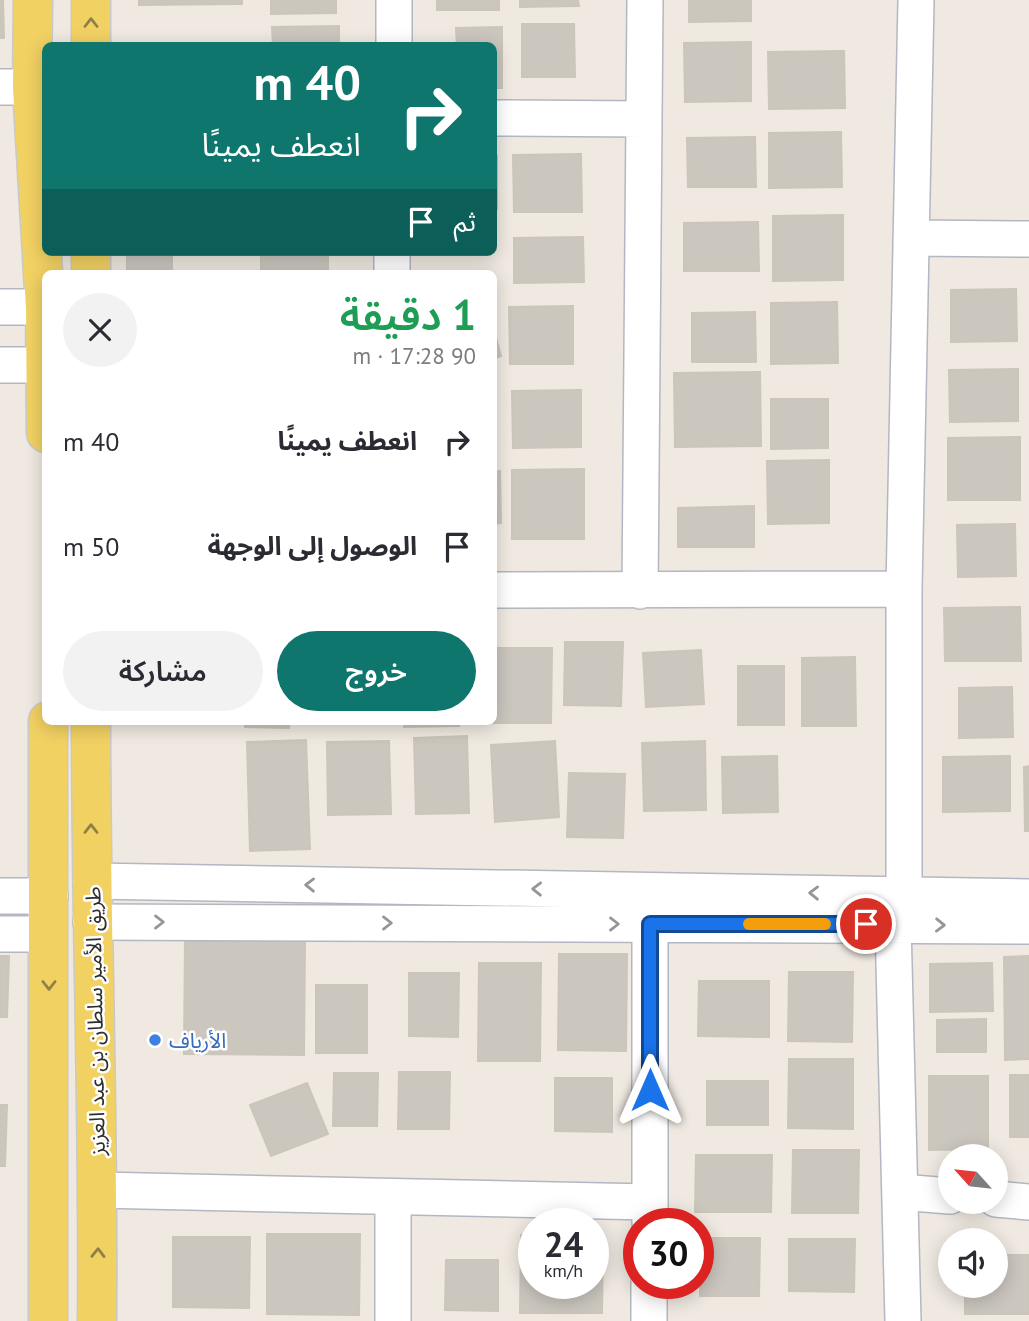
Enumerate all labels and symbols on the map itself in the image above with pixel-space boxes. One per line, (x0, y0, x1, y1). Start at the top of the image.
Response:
one-way arrow (83, 17, 99, 28)
one-way arrow (83, 824, 99, 834)
one-way arrow (304, 877, 315, 893)
one-way arrow (532, 881, 543, 896)
one-way arrow (808, 885, 819, 901)
street label: طريق الأمير سلطان بن عبد العزيز (79, 886, 111, 1157)
pin (836, 894, 896, 954)
one-way arrow (154, 914, 165, 930)
one-way arrow (382, 915, 392, 931)
one-way arrow (609, 916, 620, 932)
one-way arrow (935, 917, 945, 933)
one-way arrow (41, 980, 57, 991)
place label: الأرياف (169, 1027, 226, 1054)
marker: الأرياف (147, 1032, 163, 1048)
position arrow (613, 1053, 687, 1127)
north arrow (938, 1144, 1008, 1214)
speed limit sign: 30 (623, 1208, 714, 1299)
one-way arrow (90, 1247, 106, 1258)

